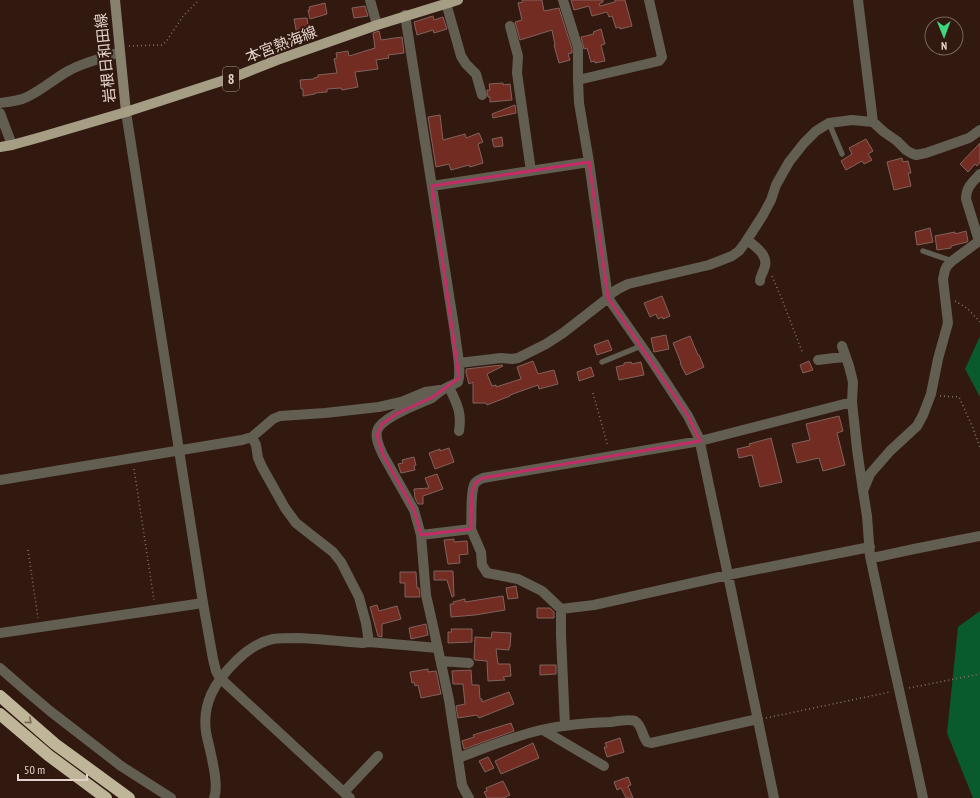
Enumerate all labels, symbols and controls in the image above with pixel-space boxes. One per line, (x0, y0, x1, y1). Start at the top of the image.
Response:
street label: 岩根日和田線 (91, 12, 119, 104)
north arrow (924, 16, 964, 56)
street label: 本宮熱海線 (243, 22, 319, 66)
text: N (941, 39, 947, 53)
road number: 8 (223, 67, 239, 91)
one-way arrow (25, 717, 32, 724)
scale bar (18, 756, 87, 782)
text: 50 m (24, 762, 45, 777)

